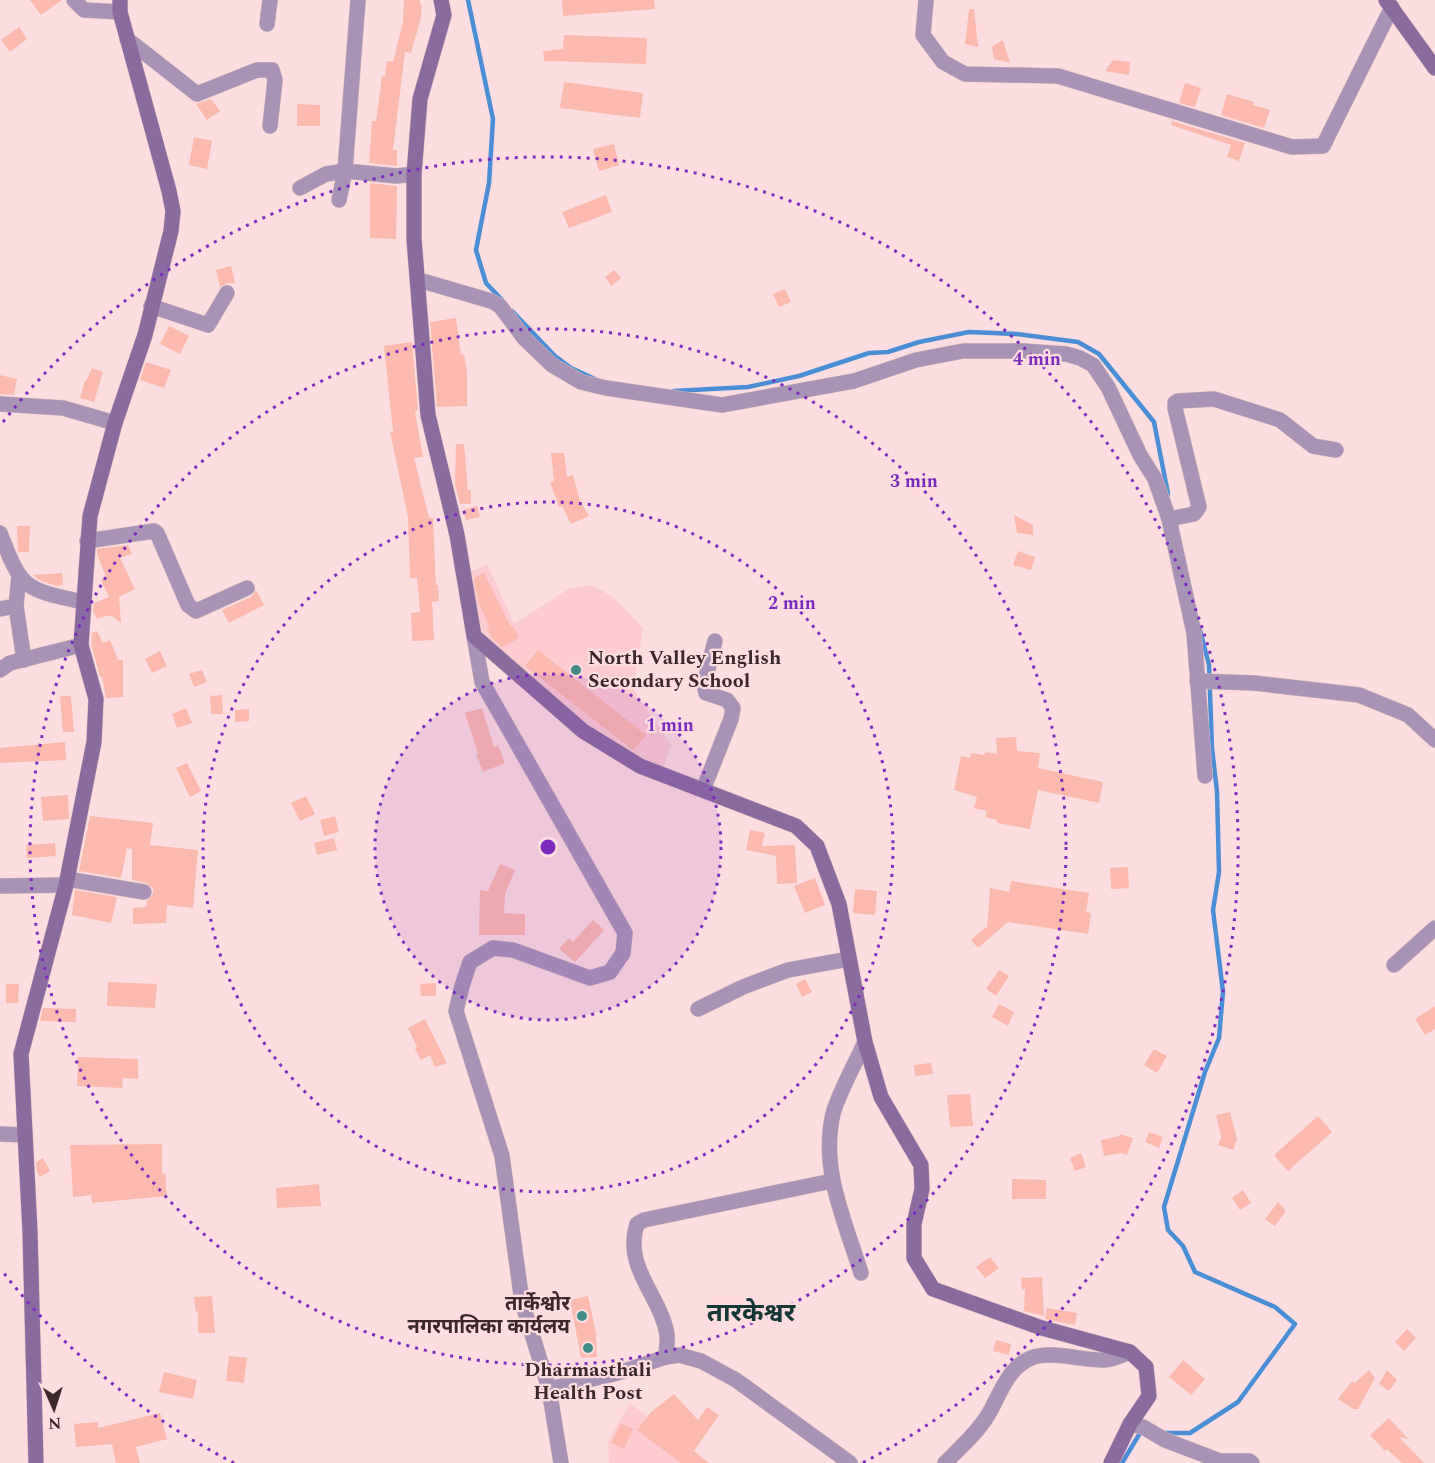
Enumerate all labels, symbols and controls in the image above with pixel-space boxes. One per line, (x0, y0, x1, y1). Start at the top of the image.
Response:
text: 4 min (1013, 346, 1061, 373)
text: 3 min (890, 468, 938, 495)
text: 2 min (768, 590, 816, 617)
place label: North Valley English Secondary School (588, 643, 781, 696)
marker: North Valley English Secondary School (569, 663, 583, 677)
text: 1 min (646, 712, 694, 739)
centre of rings (538, 837, 558, 857)
place label: तार्केश्वोर नगरपालिका कार्यलय (408, 1289, 571, 1342)
district label: तारकेश्वर (707, 1293, 796, 1333)
marker: तार्केश्वोर नगरपालिका कार्यलय (575, 1309, 589, 1323)
marker: Dharmasthali Health Post (581, 1341, 595, 1355)
place label: Dharmasthali Health Post (524, 1355, 652, 1408)
north arrow (24, 1379, 84, 1439)
text: N (48, 1411, 62, 1435)

